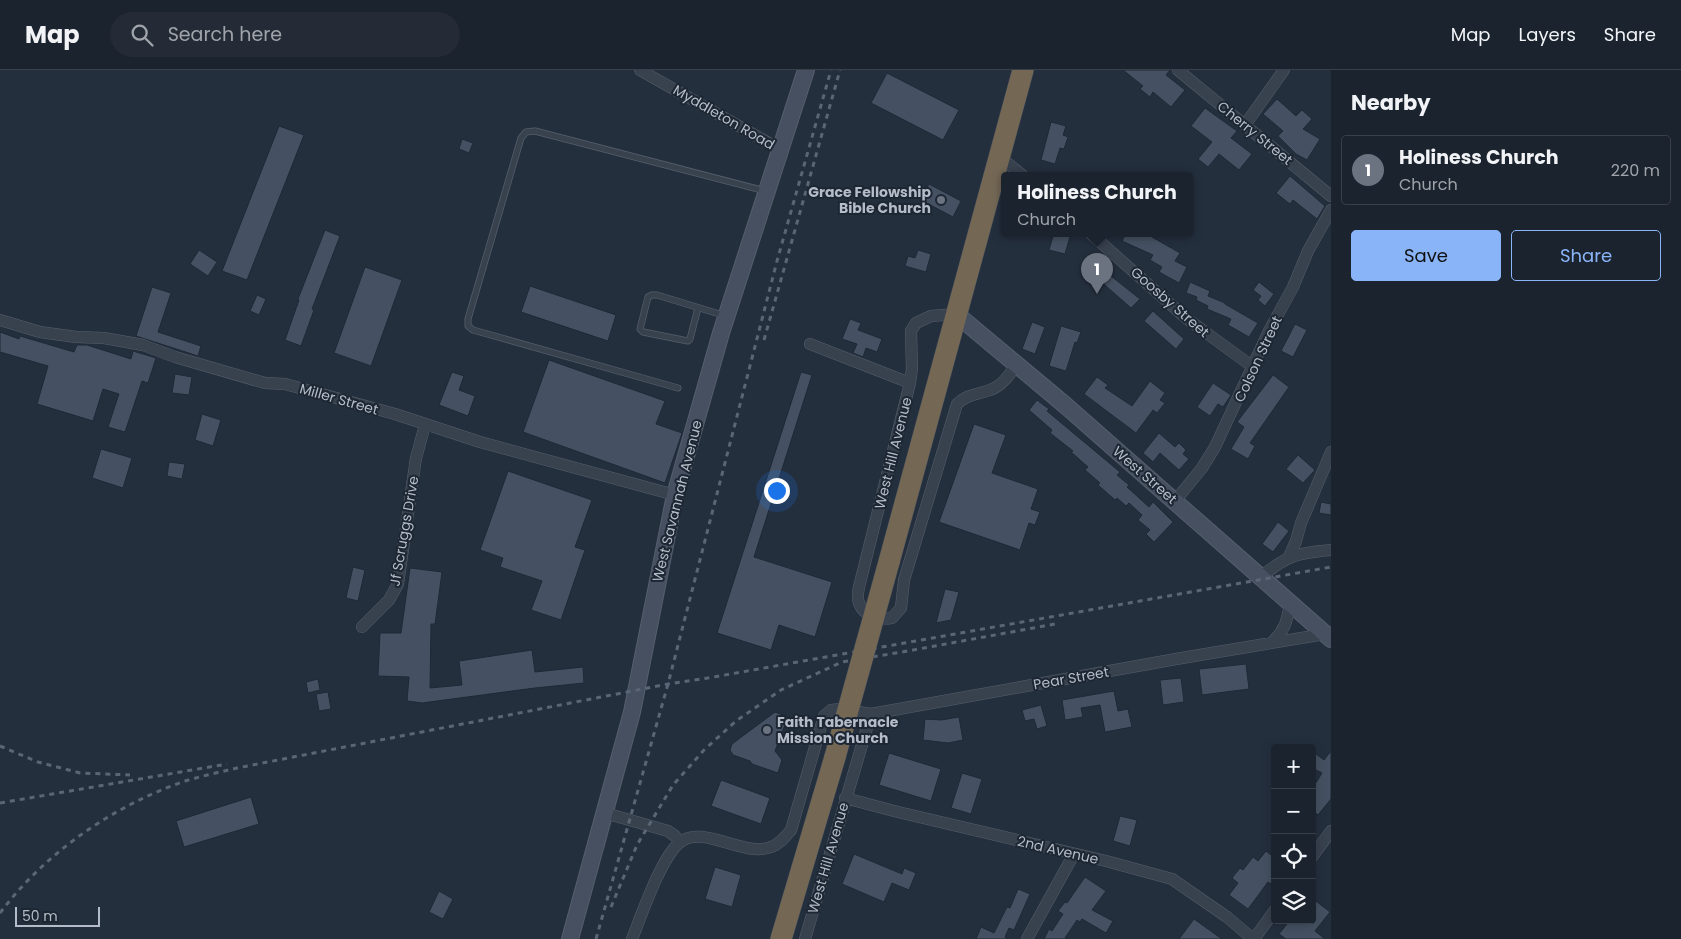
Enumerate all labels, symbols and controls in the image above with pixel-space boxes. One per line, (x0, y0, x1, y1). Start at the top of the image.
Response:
search box (110, 12, 460, 57)
text: Map (25, 18, 80, 51)
icon: search (128, 21, 156, 49)
text: Search here (168, 21, 282, 48)
text: Map (1451, 22, 1491, 47)
text: Layers (1519, 22, 1576, 47)
text: Share (1604, 22, 1656, 47)
street label: Myddleton Road (670, 80, 778, 154)
text: Nearby (1351, 88, 1431, 117)
street label: Cherry Street (1213, 96, 1297, 170)
text: Holiness Church (1399, 144, 1558, 171)
text: 1 (1365, 159, 1371, 182)
text: 220 m (1611, 159, 1660, 182)
popup (1001, 172, 1193, 237)
text: Church (1399, 173, 1458, 196)
text: Holiness Church (1017, 179, 1177, 206)
place label: Grace Fellowship Bible Church (808, 182, 931, 218)
marker: Grace Fellowship Bible Church (935, 194, 947, 206)
text: Church (1017, 208, 1076, 231)
button: Save (1351, 230, 1501, 281)
button: Share (1511, 230, 1661, 281)
pin: 1 (1081, 253, 1113, 294)
street label: Goosby Street (1126, 262, 1214, 342)
street label: Colson Street (1229, 313, 1287, 405)
street label: Miller Street (297, 378, 381, 420)
street label: West Hill Avenue (869, 395, 917, 511)
street label: West Savannah Avenue (647, 418, 707, 584)
street label: West Street (1108, 441, 1182, 509)
street label: Jf Scruggs Drive (384, 474, 424, 588)
your location (764, 478, 790, 504)
street label: Pear Street (1032, 662, 1110, 694)
place label: Faith Tabernacle Mission Church (777, 712, 899, 748)
marker: Faith Tabernacle Mission Church (761, 724, 773, 736)
map controls (1271, 744, 1316, 924)
button: + (1271, 744, 1316, 789)
button: − (1271, 789, 1316, 834)
street label: West Hill Avenue (803, 800, 854, 916)
street label: 2nd Avenue (1015, 831, 1101, 869)
button: locate (1271, 834, 1316, 879)
button: layers (1271, 879, 1316, 924)
scale bar (15, 904, 100, 927)
text: 50 m (22, 906, 58, 926)

